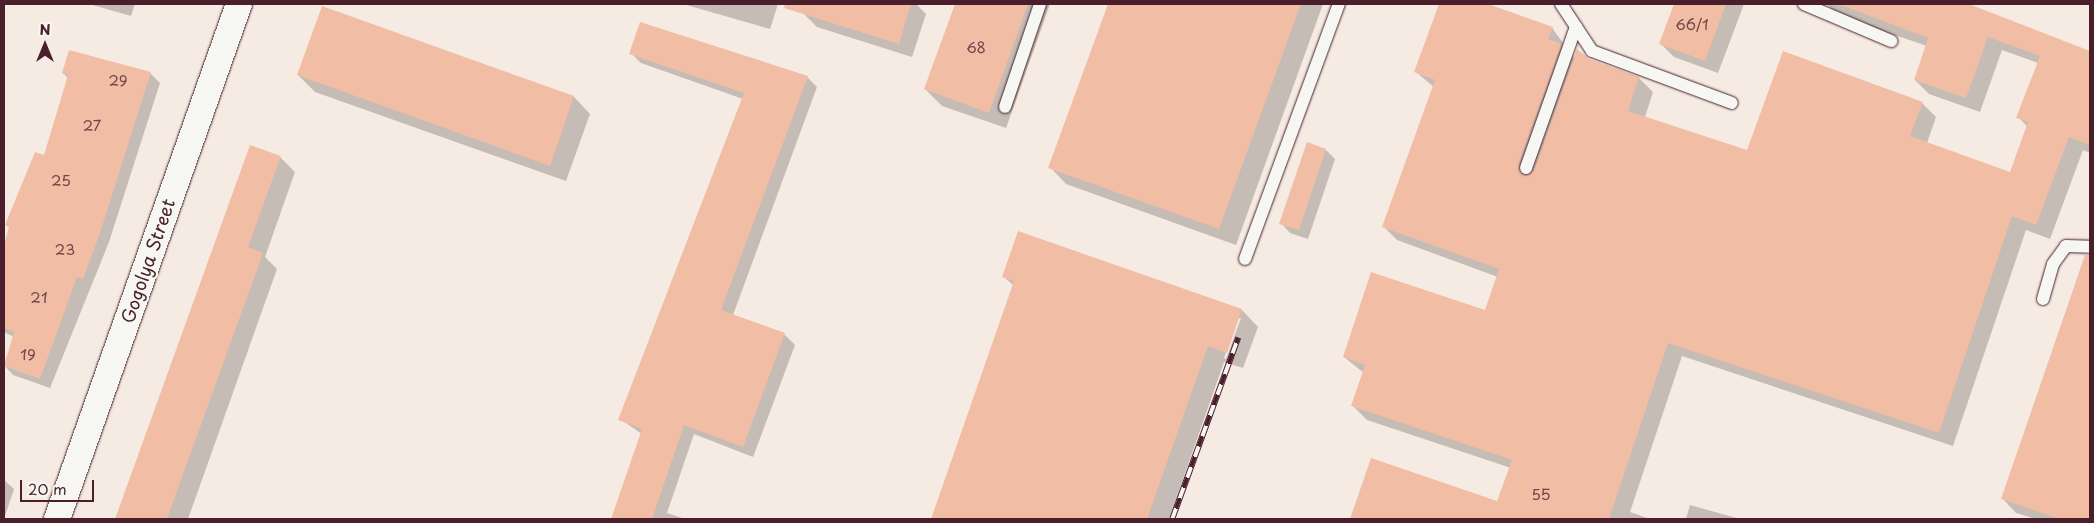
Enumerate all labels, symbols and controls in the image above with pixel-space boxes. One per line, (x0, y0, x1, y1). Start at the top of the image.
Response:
house number: 66/1 (1675, 15, 1709, 33)
text: N (39, 19, 51, 40)
north arrow (20, 20, 70, 70)
house number: 68 (966, 38, 986, 56)
house number: 29 (108, 71, 128, 89)
house number: 27 (83, 116, 101, 134)
house number: 25 (51, 171, 71, 189)
street label: Gogolya Street (117, 196, 179, 326)
house number: 23 (55, 240, 75, 258)
house number: 21 (30, 288, 48, 306)
house number: 19 (20, 345, 36, 363)
scale bar (22, 470, 96, 502)
text: 20 m (28, 477, 67, 500)
house number: 55 (1531, 485, 1551, 503)

